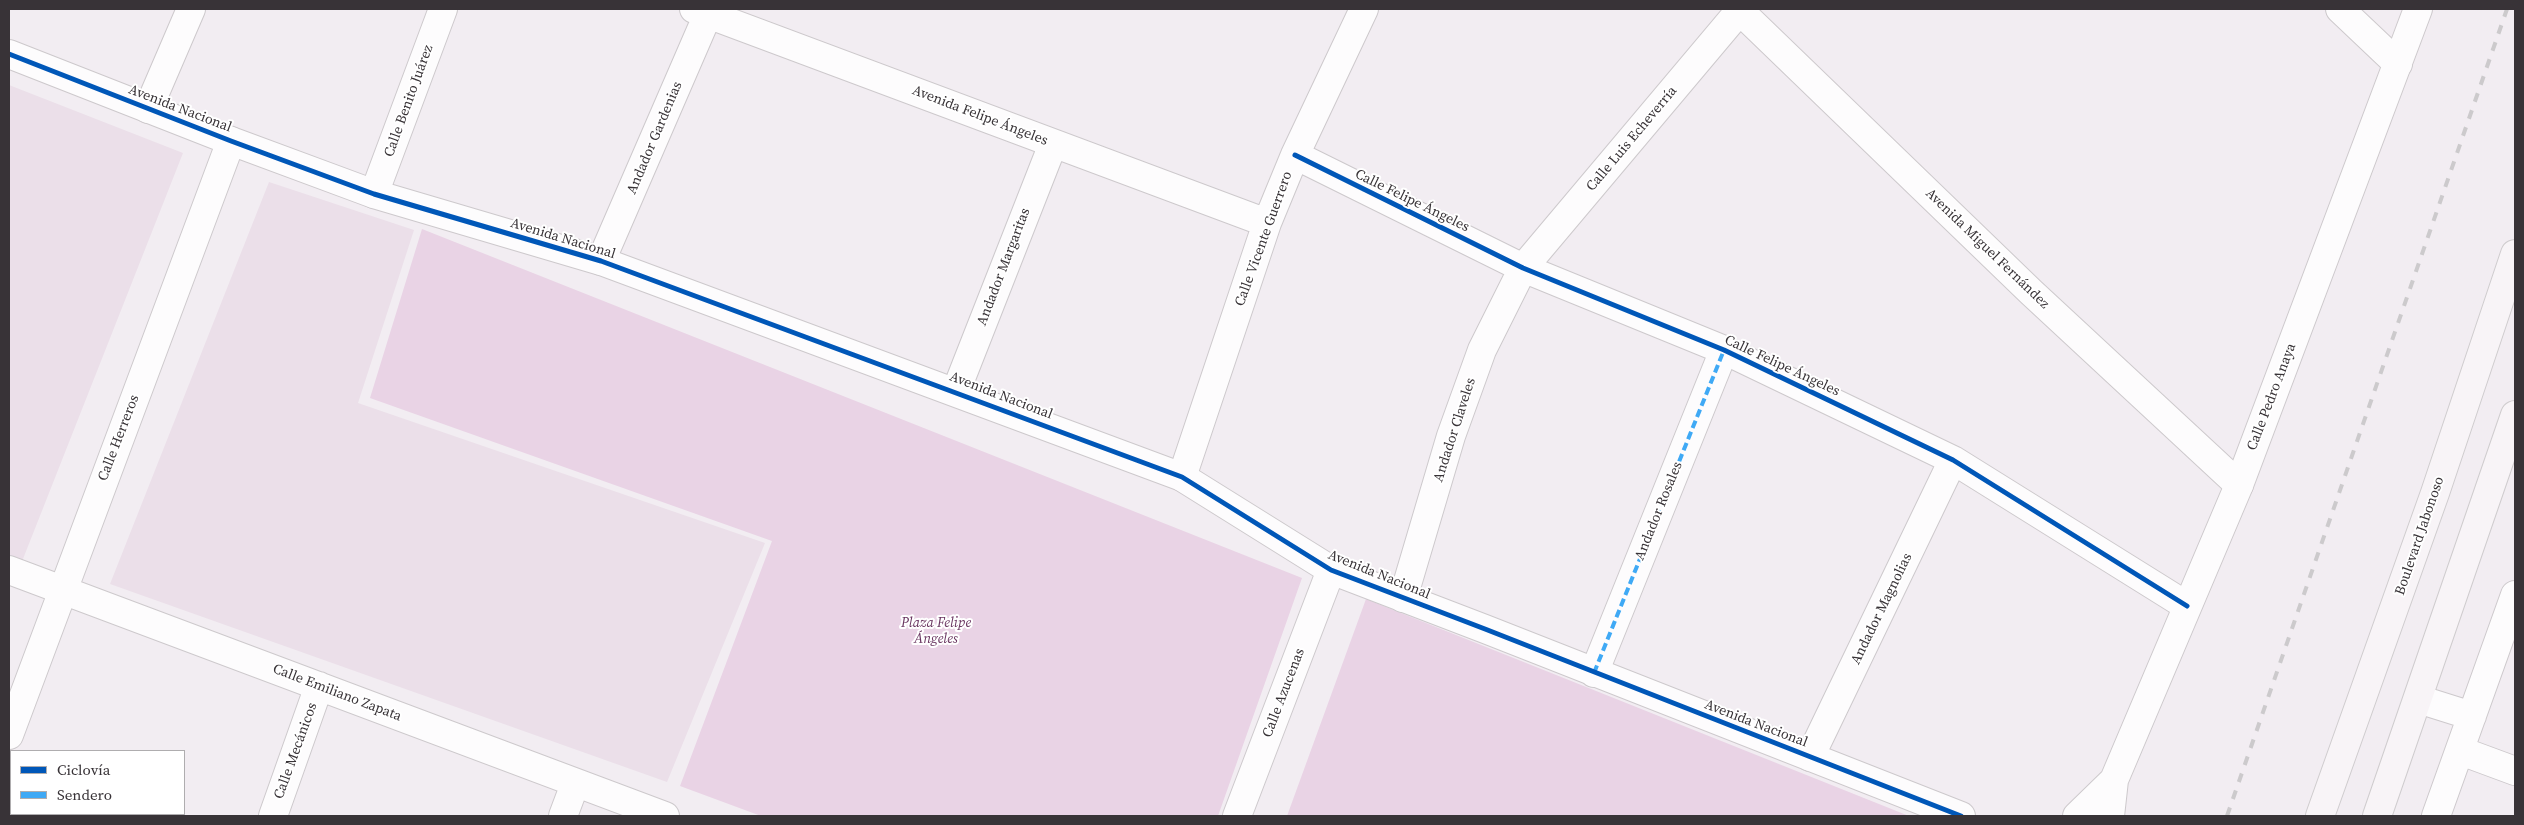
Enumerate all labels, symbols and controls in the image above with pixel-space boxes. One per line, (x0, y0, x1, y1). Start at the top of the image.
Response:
street label: Calle Benito Juárez (381, 43, 437, 159)
street label: Andador Gardenias (624, 79, 686, 197)
street label: Avenida Nacional (126, 82, 234, 136)
street label: Avenida Felipe Ángeles (910, 82, 1050, 150)
street label: Calle Luis Echeverría (1583, 83, 1681, 195)
street label: Calle Felipe Ángeles (1352, 166, 1472, 236)
street label: Calle Vicente Guerrero (1232, 169, 1296, 309)
street label: Avenida Miguel Fernández (1922, 185, 2052, 313)
street label: Andador Margaritas (974, 206, 1034, 328)
street label: Avenida Nacional (508, 215, 618, 263)
street label: Calle Felipe Ángeles (1722, 332, 1842, 400)
street label: Calle Pedro Anaya (2244, 341, 2300, 453)
street label: Avenida Nacional (947, 369, 1055, 423)
street label: Andador Claveles (1430, 376, 1480, 484)
street label: Calle Herreros (95, 393, 143, 483)
street label: Andador Rosales (1632, 459, 1686, 563)
street label: Boulevard Jabonoso (2392, 475, 2448, 597)
street label: Avenida Nacional (1325, 547, 1433, 603)
street label: Andador Magnolias (1848, 551, 1916, 667)
park label: Plaza Felipe Ángeles (901, 615, 971, 648)
street label: Calle Azucenas (1259, 646, 1309, 740)
street label: Calle Emiliano Zapata (270, 661, 404, 725)
street label: Avenida Nacional (1702, 697, 1810, 751)
street label: Calle Mecánicos (271, 701, 321, 801)
legend (10, 750, 185, 815)
text: Ciclovía (57, 759, 110, 780)
text: Sendero (57, 784, 112, 805)

